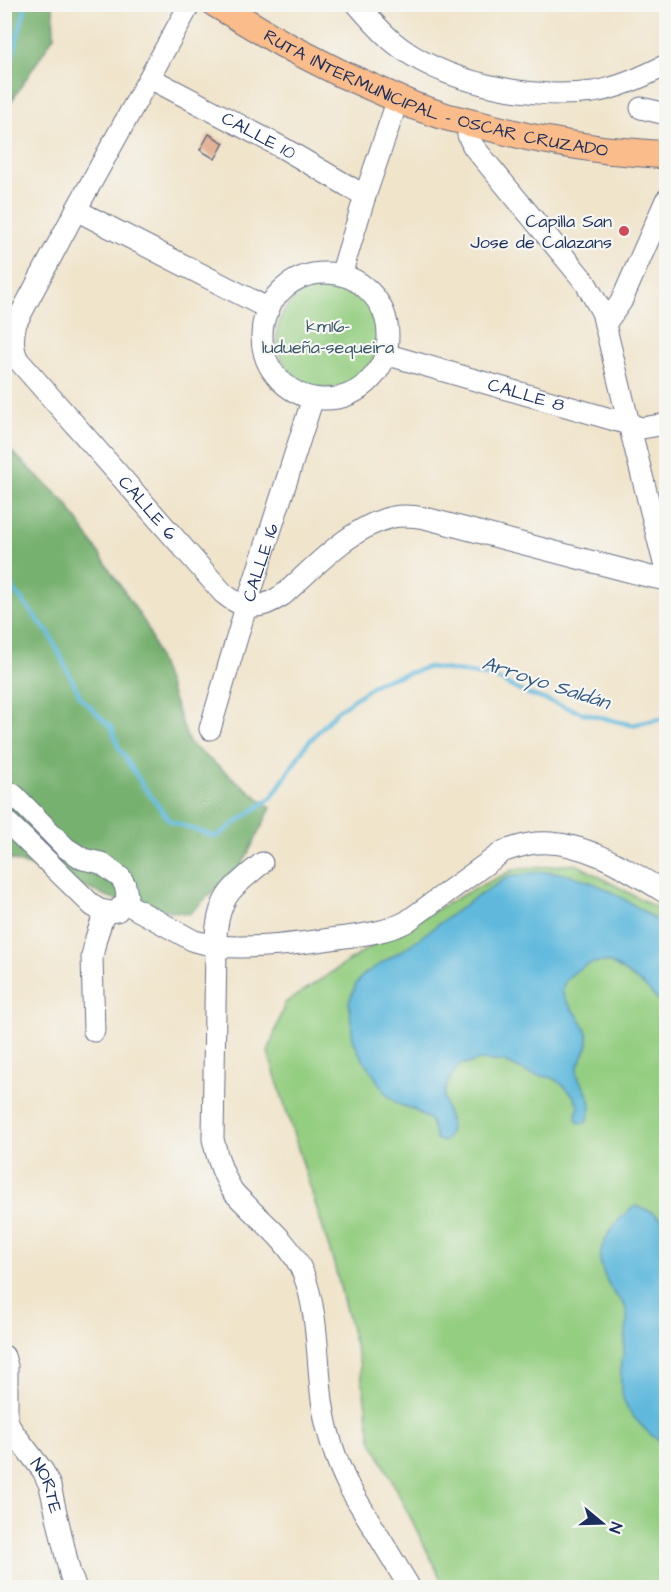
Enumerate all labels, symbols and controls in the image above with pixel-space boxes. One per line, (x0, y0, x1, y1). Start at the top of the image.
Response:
street label: RUTA INTERMUNICIPAL - OSCAR CRUZADO (259, 23, 610, 163)
street label: CALLE 10 (217, 105, 301, 165)
place label: Capilla San Jose de Calazans (470, 209, 612, 255)
marker: Capilla San Jose de Calazans (617, 224, 631, 238)
park label: km16- ludueña-sequeira (262, 314, 394, 360)
street label: CALLE 8 (485, 372, 568, 418)
street label: CALLE 6 (113, 470, 183, 545)
street label: CALLE 16 (236, 520, 285, 605)
water label: Arroyo Saldán (478, 649, 615, 718)
street label: NORTE (25, 1452, 68, 1516)
north arrow (572, 1493, 632, 1553)
text: N (603, 1519, 627, 1536)

